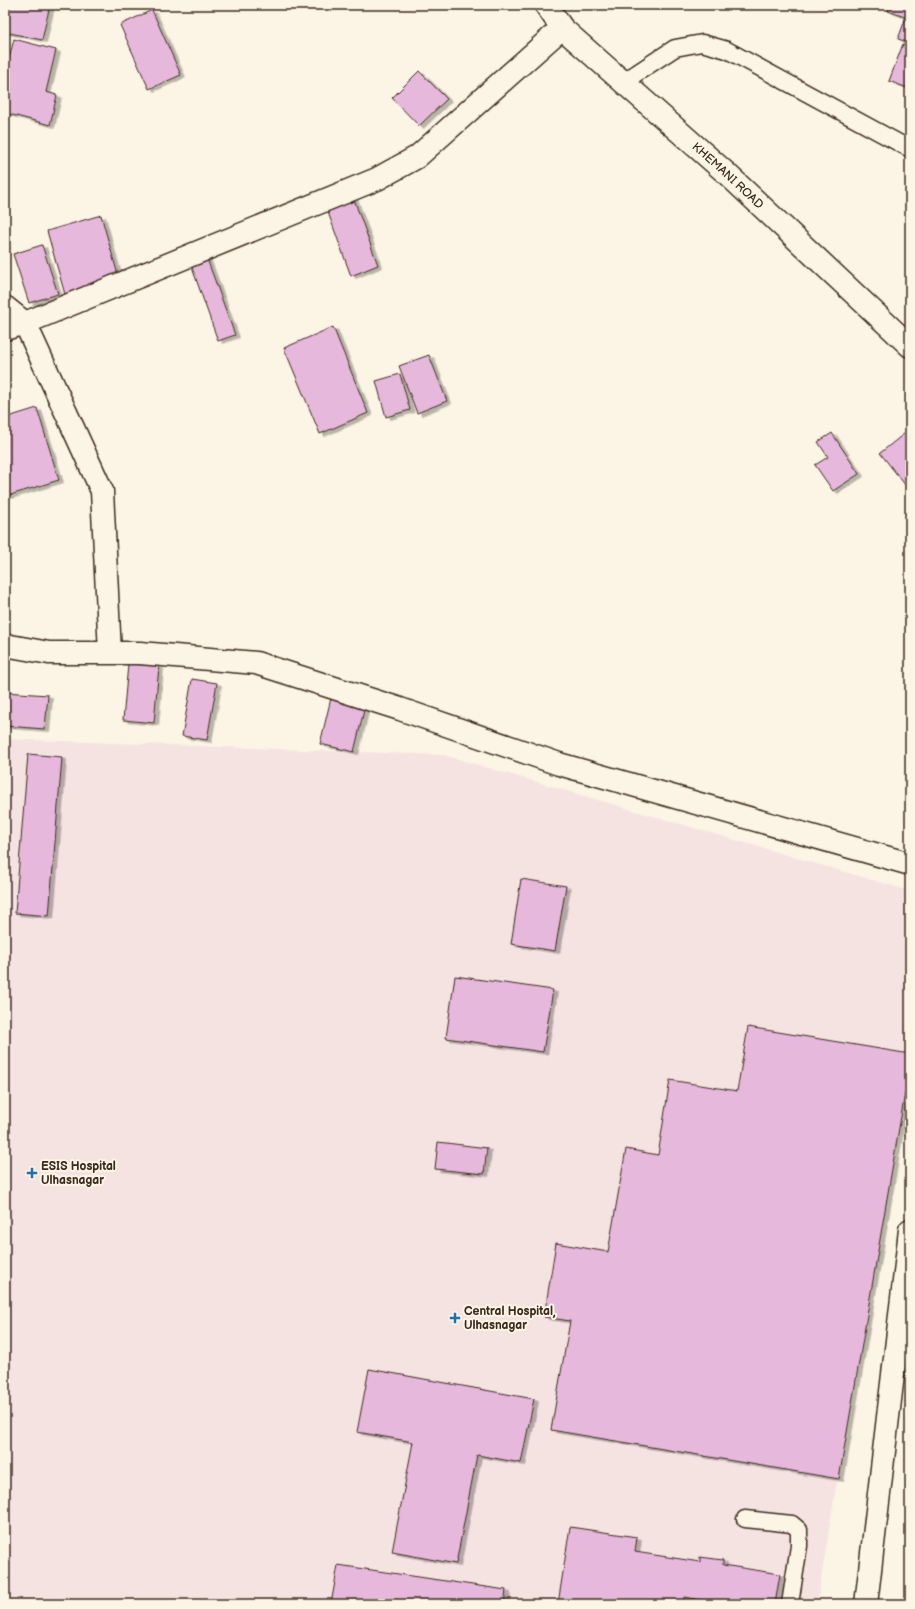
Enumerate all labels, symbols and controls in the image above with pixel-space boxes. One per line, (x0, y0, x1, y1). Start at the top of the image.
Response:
street label: KHEMANI ROAD (689, 139, 767, 212)
place label: ESIS Hospital Ulhasnagar (41, 1159, 116, 1188)
marker: ESIS Hospital Ulhasnagar (26, 1167, 38, 1179)
place label: Central Hospital, Ulhasnagar (464, 1304, 556, 1333)
marker: Central Hospital, Ulhasnagar (449, 1312, 461, 1324)

